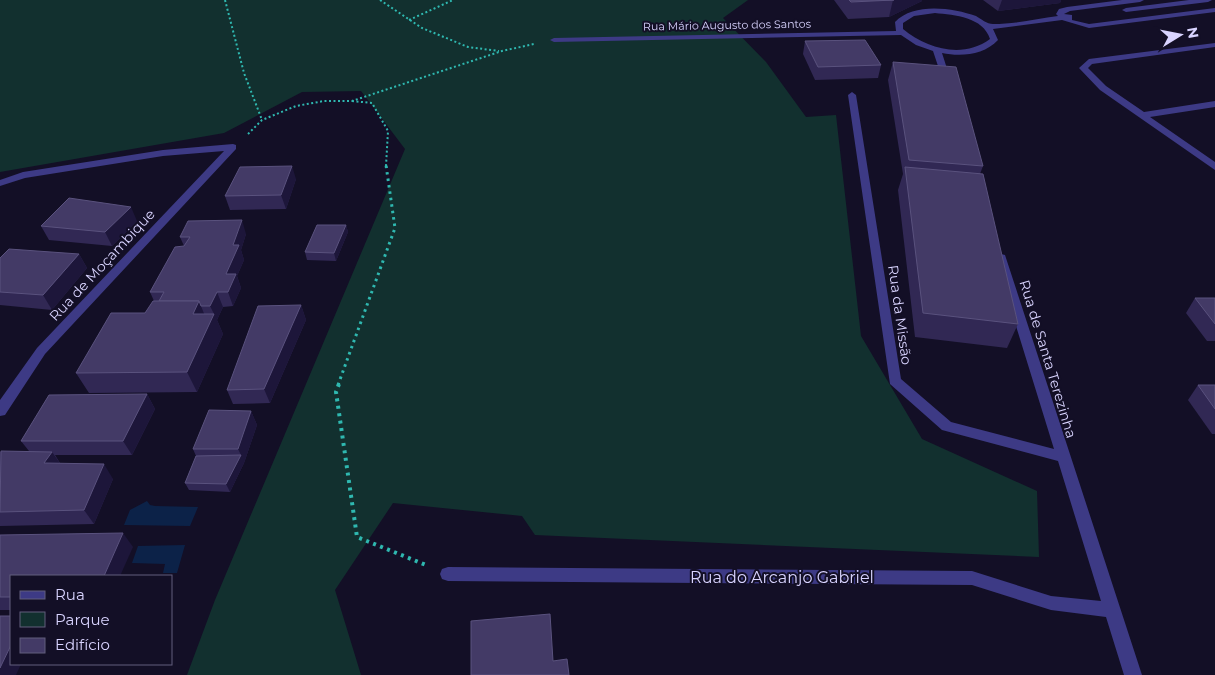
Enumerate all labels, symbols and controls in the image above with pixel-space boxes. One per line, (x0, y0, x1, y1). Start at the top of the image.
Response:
north arrow (1155, 10, 1205, 60)
street label: Rua Mário Augusto dos Santos (643, 17, 812, 33)
text: N (1183, 26, 1203, 40)
street label: Rua de Moçambique (45, 205, 159, 325)
street label: Rua da Missão (884, 264, 916, 366)
street label: Rua de Santa Terezinha (1015, 278, 1081, 440)
street label: Rua do Arcanjo Gabriel (690, 568, 874, 587)
legend (10, 575, 172, 665)
text: Rua (55, 585, 85, 604)
text: Parque (55, 610, 110, 629)
text: Edifício (55, 635, 110, 654)

